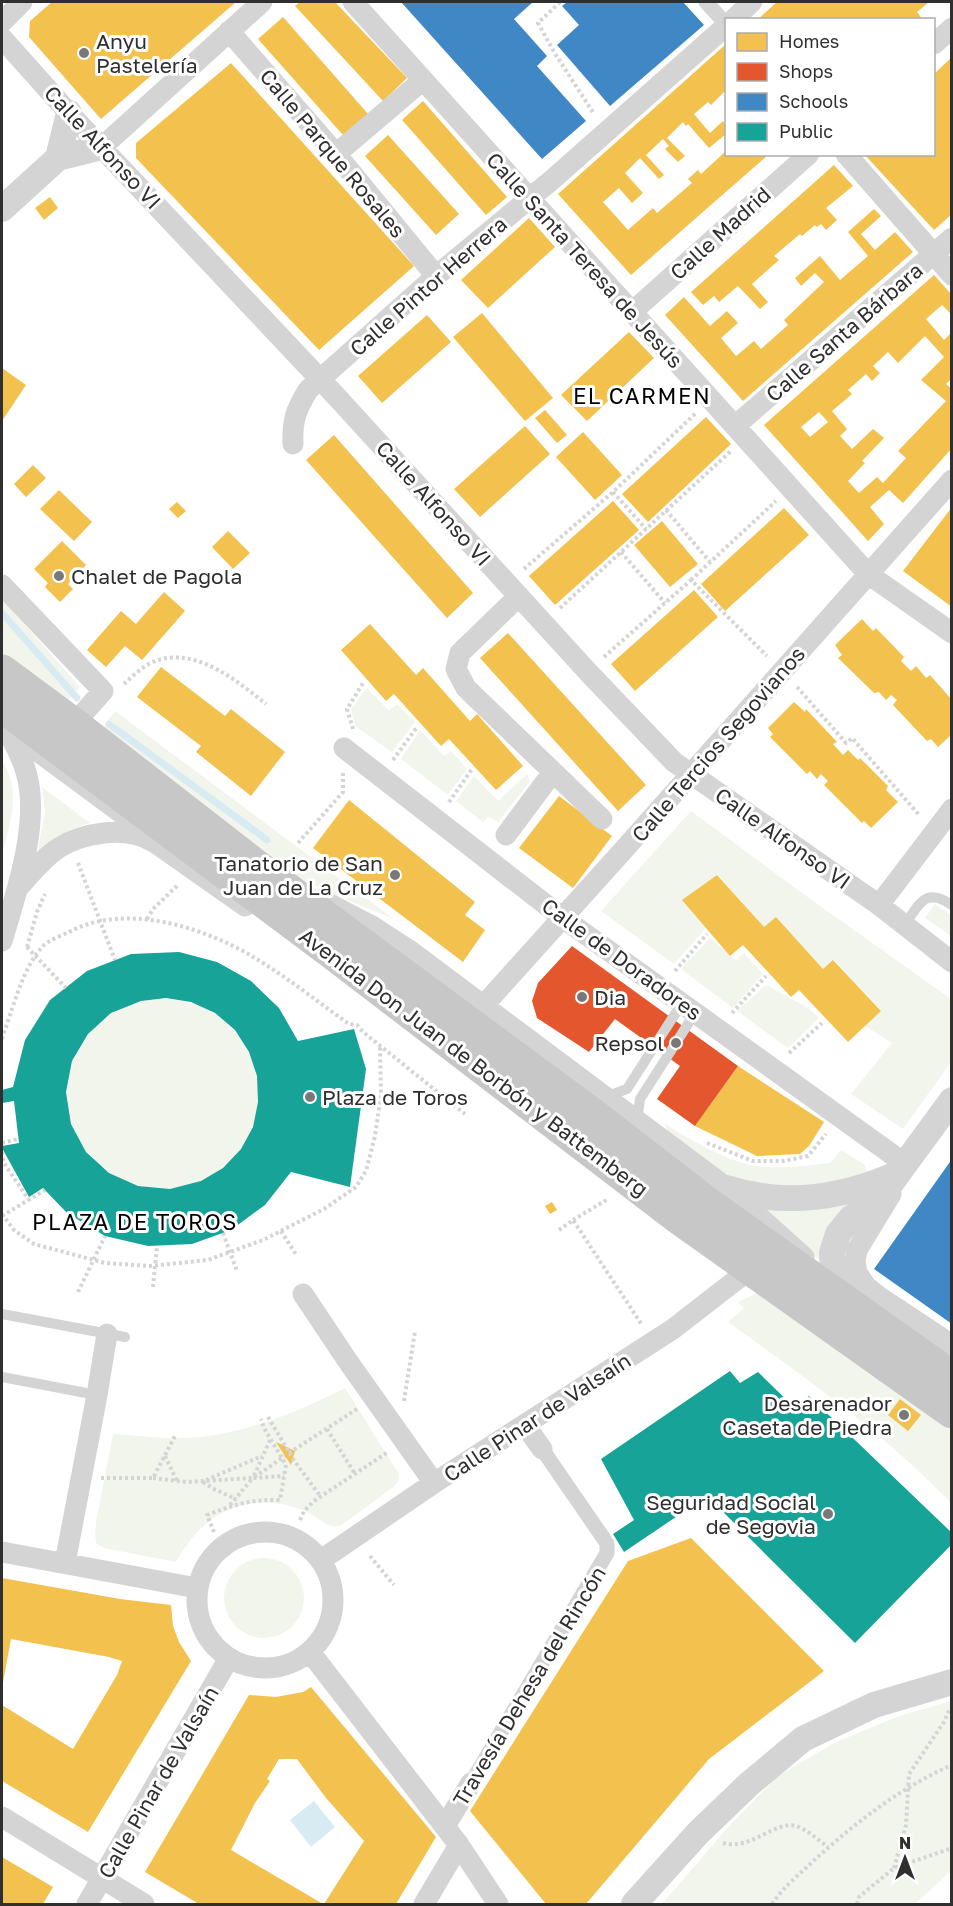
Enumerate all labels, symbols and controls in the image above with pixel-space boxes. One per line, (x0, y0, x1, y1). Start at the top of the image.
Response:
legend (725, 18, 935, 156)
place label: Anyu Pastelería (96, 28, 198, 78)
text: Homes (779, 30, 839, 52)
marker: Anyu Pastelería (77, 46, 91, 60)
text: Shops (779, 60, 833, 82)
street label: Calle Parque Rosales (255, 63, 411, 243)
street label: Calle Alfonso VI (39, 80, 167, 214)
text: Schools (779, 90, 848, 112)
text: Public (779, 120, 833, 142)
street label: Calle Santa Teresa de Jesús (481, 147, 689, 373)
street label: Calle Madrid (664, 181, 776, 285)
street label: Calle Pintor Herrera (344, 211, 512, 361)
street label: Calle Santa Bárbara (760, 257, 928, 407)
district label: EL CARMEN (573, 382, 711, 409)
street label: Calle Alfonso VI (371, 435, 497, 571)
place label: Chalet de Pagola (71, 563, 242, 589)
marker: Chalet de Pagola (52, 569, 66, 583)
street label: Calle Tercios Segovianos (626, 641, 810, 847)
street label: Calle Alfonso VI (710, 782, 856, 894)
place label: Tanatorio de San Juan de La Cruz (214, 850, 383, 900)
marker: Tanatorio de San Juan de La Cruz (388, 868, 402, 882)
street label: Calle de Doradores (537, 892, 707, 1026)
street label: Avenida Don Juan de Borbón y Battemberg (295, 922, 653, 1202)
place label: Dia (594, 984, 626, 1010)
marker: Dia (575, 990, 589, 1004)
place label: Repsol (594, 1030, 664, 1056)
marker: Repsol (669, 1036, 683, 1050)
place label: Plaza de Toros (322, 1084, 468, 1110)
marker: Plaza de Toros (303, 1090, 317, 1104)
district label: PLAZA DE TOROS (32, 1208, 238, 1235)
street label: Calle Pinar de Valsaín (439, 1347, 635, 1487)
place label: Desarenador Caseta de Piedra (722, 1390, 892, 1440)
marker: Desarenador Caseta de Piedra (897, 1408, 911, 1422)
place label: Seguridad Social de Segovia (646, 1489, 816, 1539)
marker: Seguridad Social de Segovia (821, 1507, 835, 1521)
street label: Travesía Dehesa del Rincón (447, 1561, 611, 1811)
street label: Calle Pinar de Valsaín (92, 1681, 224, 1883)
north arrow (875, 1828, 935, 1888)
text: N (899, 1833, 911, 1853)

